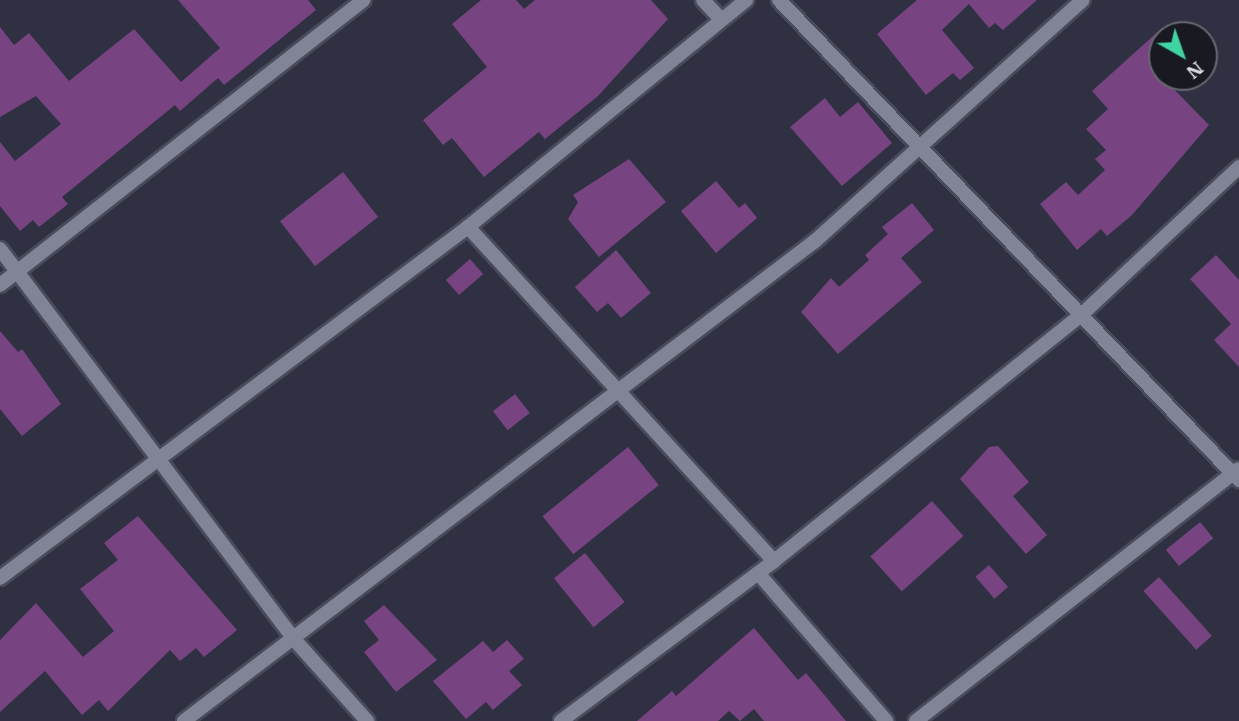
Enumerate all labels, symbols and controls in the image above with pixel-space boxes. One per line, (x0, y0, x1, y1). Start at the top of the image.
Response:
north arrow (1148, 21, 1218, 91)
text: N (1182, 57, 1209, 85)

